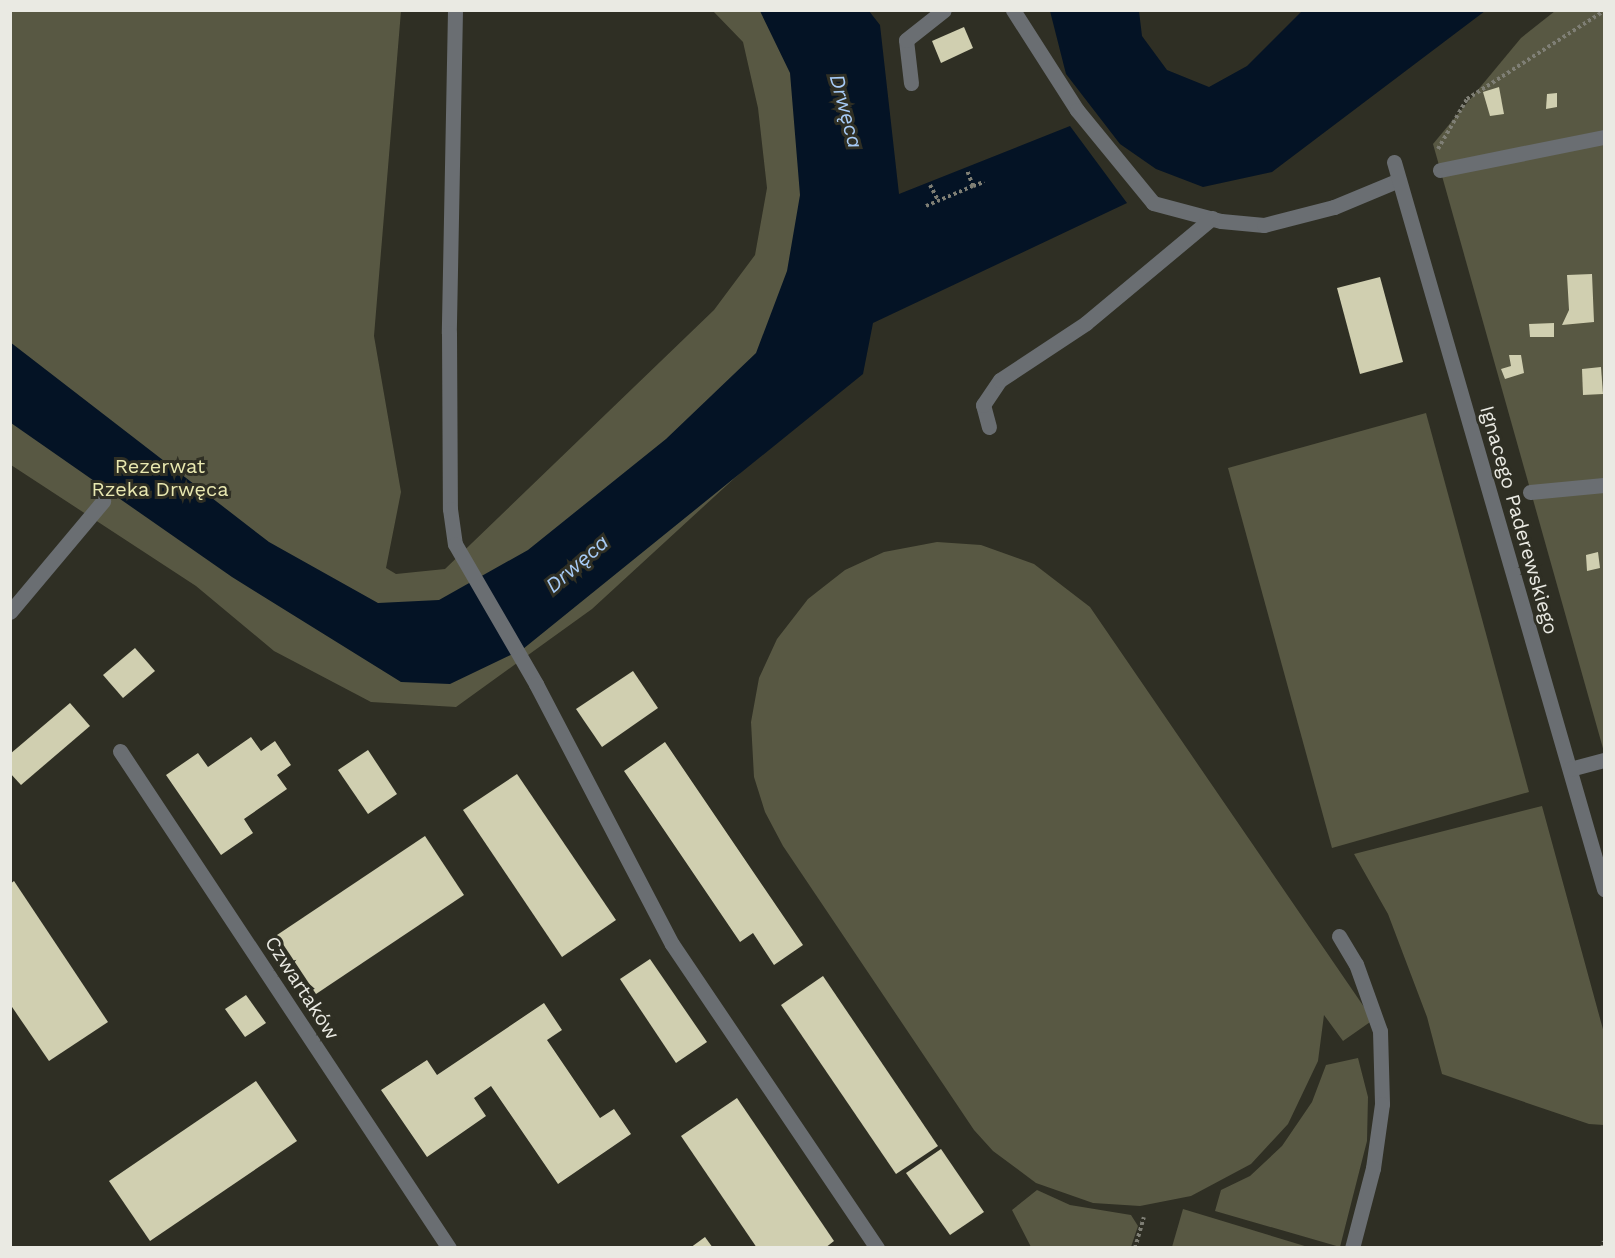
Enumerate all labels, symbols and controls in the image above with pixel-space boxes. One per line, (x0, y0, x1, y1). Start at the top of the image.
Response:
water label: Drwęca (824, 71, 868, 151)
street label: Ignacego Paderewskiego (1475, 403, 1563, 637)
park label: Rezerwat Rzeka Drwęca (91, 454, 229, 501)
water label: Drwęca (540, 530, 614, 598)
street label: Czwartaków (260, 932, 344, 1044)

